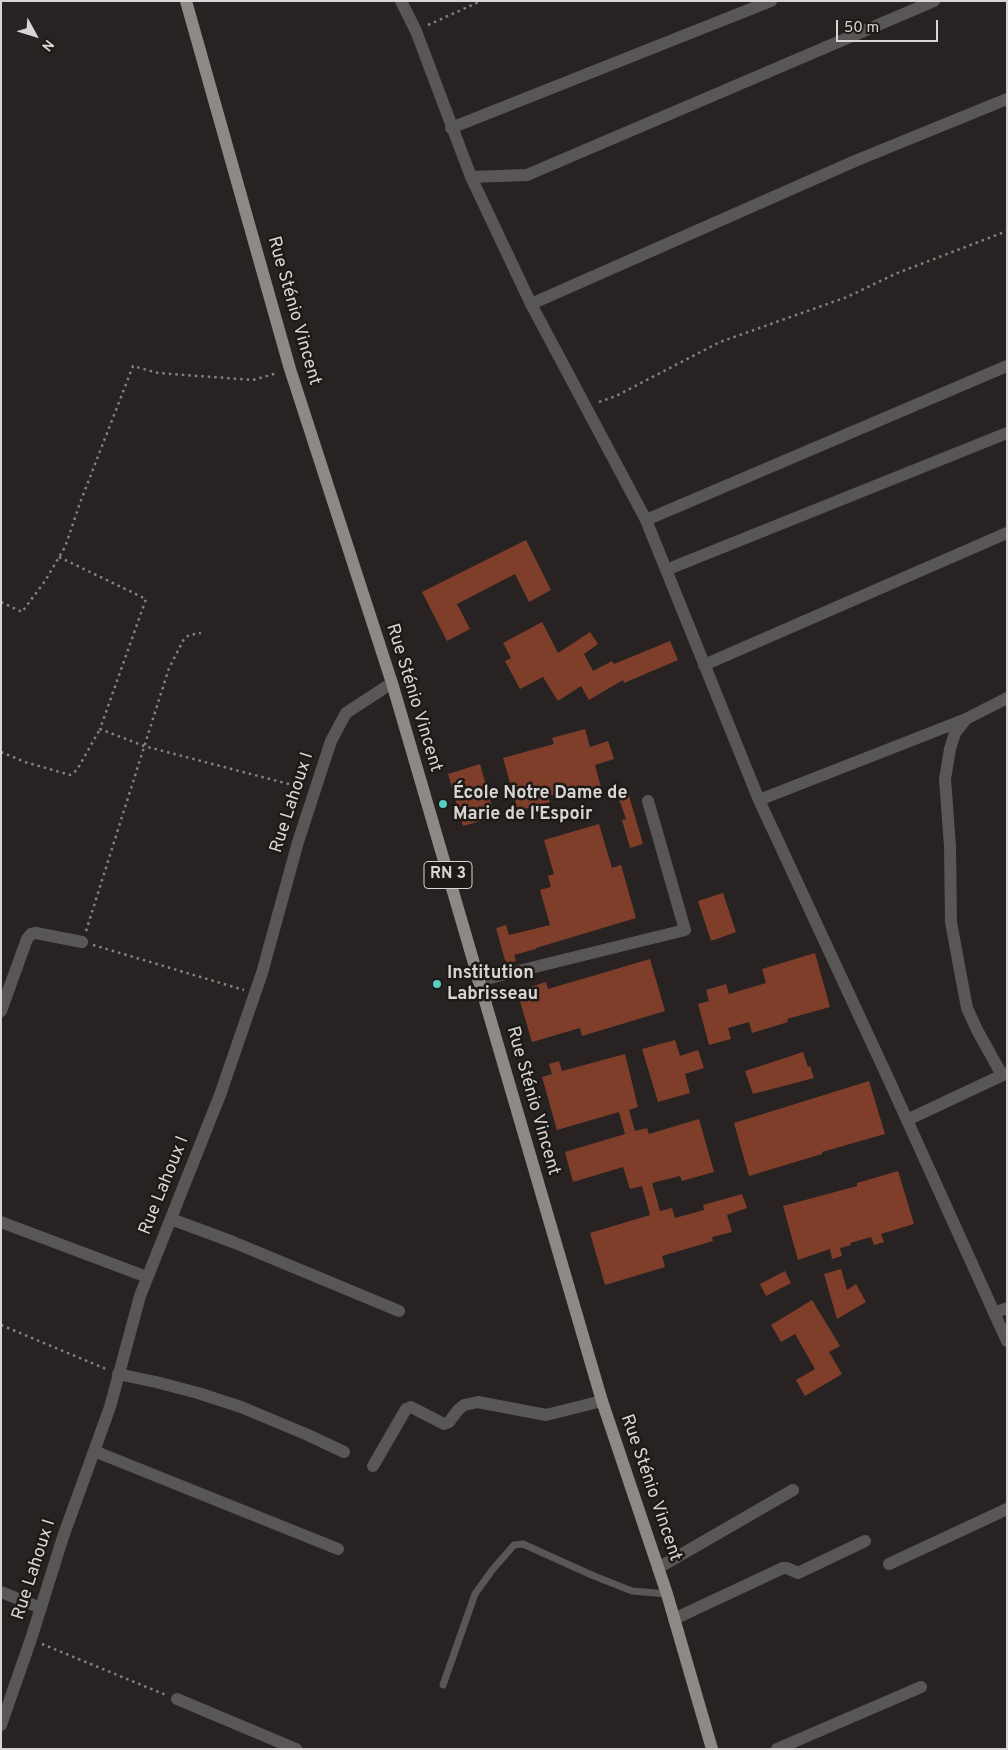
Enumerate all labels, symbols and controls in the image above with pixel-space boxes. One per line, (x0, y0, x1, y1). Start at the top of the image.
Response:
north arrow (10, 10, 60, 60)
scale bar (838, 10, 940, 42)
text: 50 m (844, 19, 879, 38)
text: N (37, 35, 57, 54)
street label: Rue Sténio Vincent (261, 234, 325, 388)
street label: Rue Sténio Vincent (380, 621, 446, 775)
street label: Rue Lahoux I (267, 750, 319, 856)
place label: École Notre Dame de Marie de l'Espoir (453, 783, 628, 826)
marker: École Notre Dame de Marie de l'Espoir (437, 798, 449, 810)
road number: RN 3 (424, 862, 472, 888)
place label: Institution Labrisseau (447, 963, 538, 1006)
marker: Institution Labrisseau (431, 978, 443, 990)
street label: Rue Sténio Vincent (500, 1024, 564, 1178)
street label: Rue Lahoux I (135, 1133, 195, 1239)
street label: Rue Sténio Vincent (615, 1412, 685, 1564)
street label: Rue Lahoux I (9, 1517, 61, 1623)

